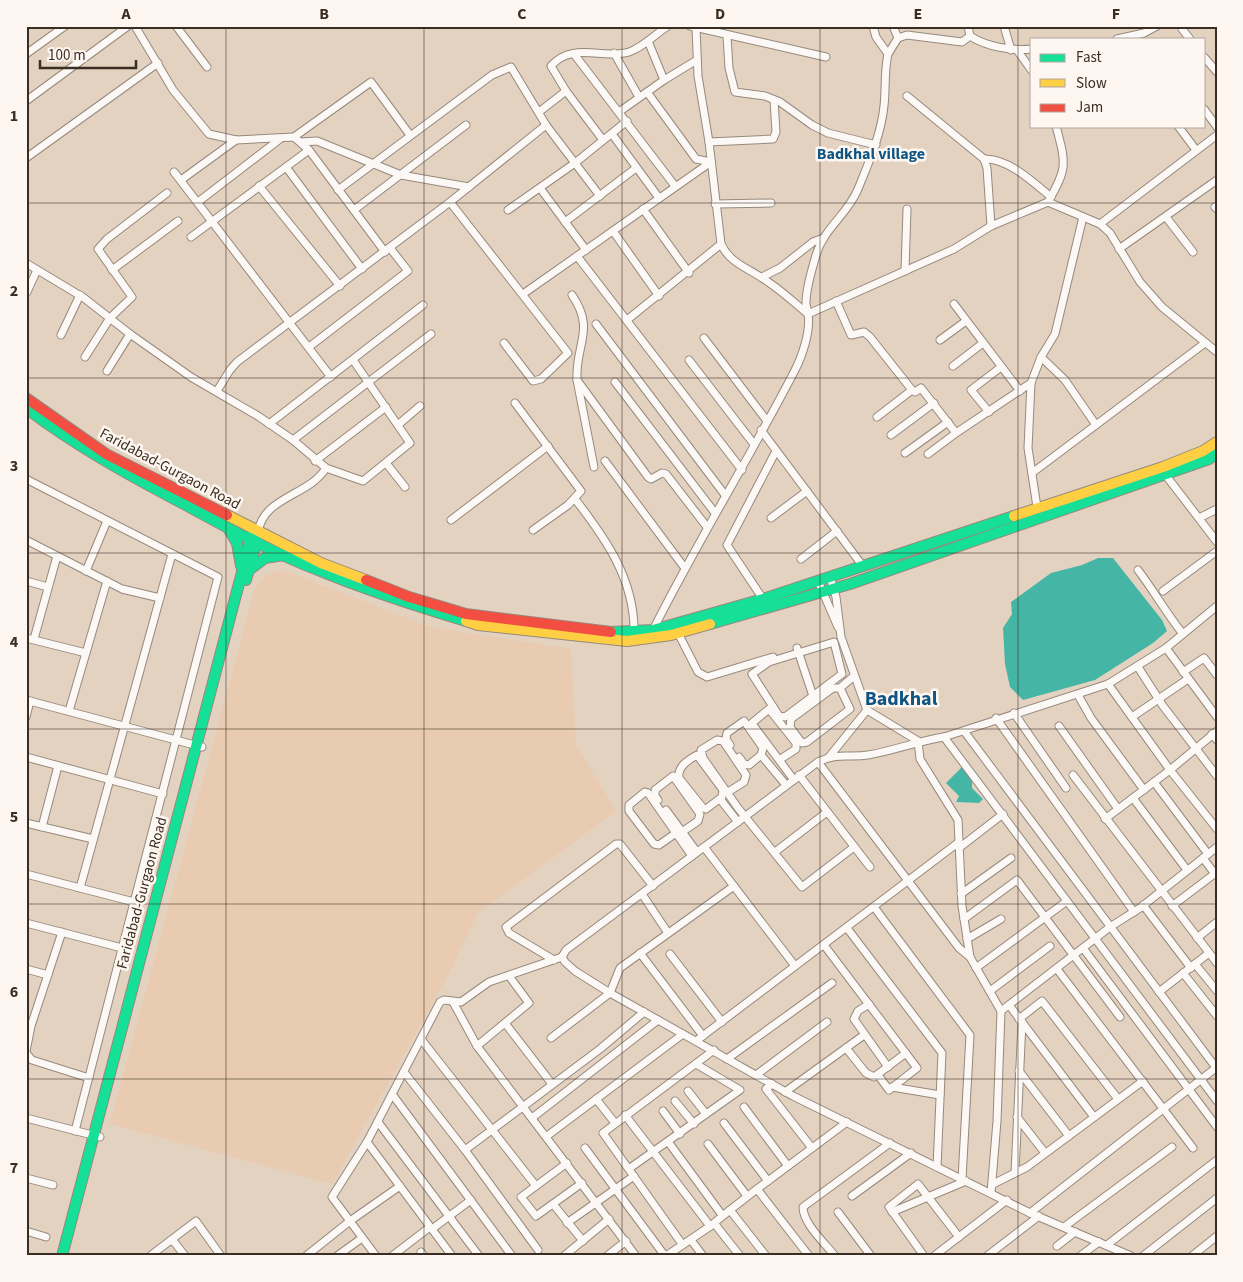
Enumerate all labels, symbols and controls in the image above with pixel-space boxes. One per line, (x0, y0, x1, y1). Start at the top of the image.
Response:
text: A (120, 3, 131, 25)
text: B (319, 3, 329, 25)
text: C (517, 3, 527, 25)
text: D (715, 3, 725, 25)
text: E (914, 3, 922, 25)
text: F (1112, 3, 1120, 25)
scale bar (40, 38, 136, 70)
legend (1030, 38, 1206, 128)
text: 100 m (48, 45, 86, 66)
text: Fast (1076, 47, 1102, 68)
text: Slow (1076, 73, 1107, 94)
text: Jam (1076, 97, 1103, 118)
text: 1 (10, 105, 18, 127)
district label: Badkhal village (817, 143, 925, 165)
text: 2 (10, 280, 18, 302)
street label: Faridabad-Gurgaon Road (96, 423, 244, 515)
text: 3 (10, 455, 18, 477)
text: 4 (10, 631, 19, 653)
district label: Badkhal (865, 685, 938, 713)
text: 5 (10, 806, 18, 828)
street label: Faridabad-Gurgaon Road (112, 815, 172, 971)
text: 6 (10, 981, 18, 1003)
text: 7 (10, 1157, 18, 1179)

